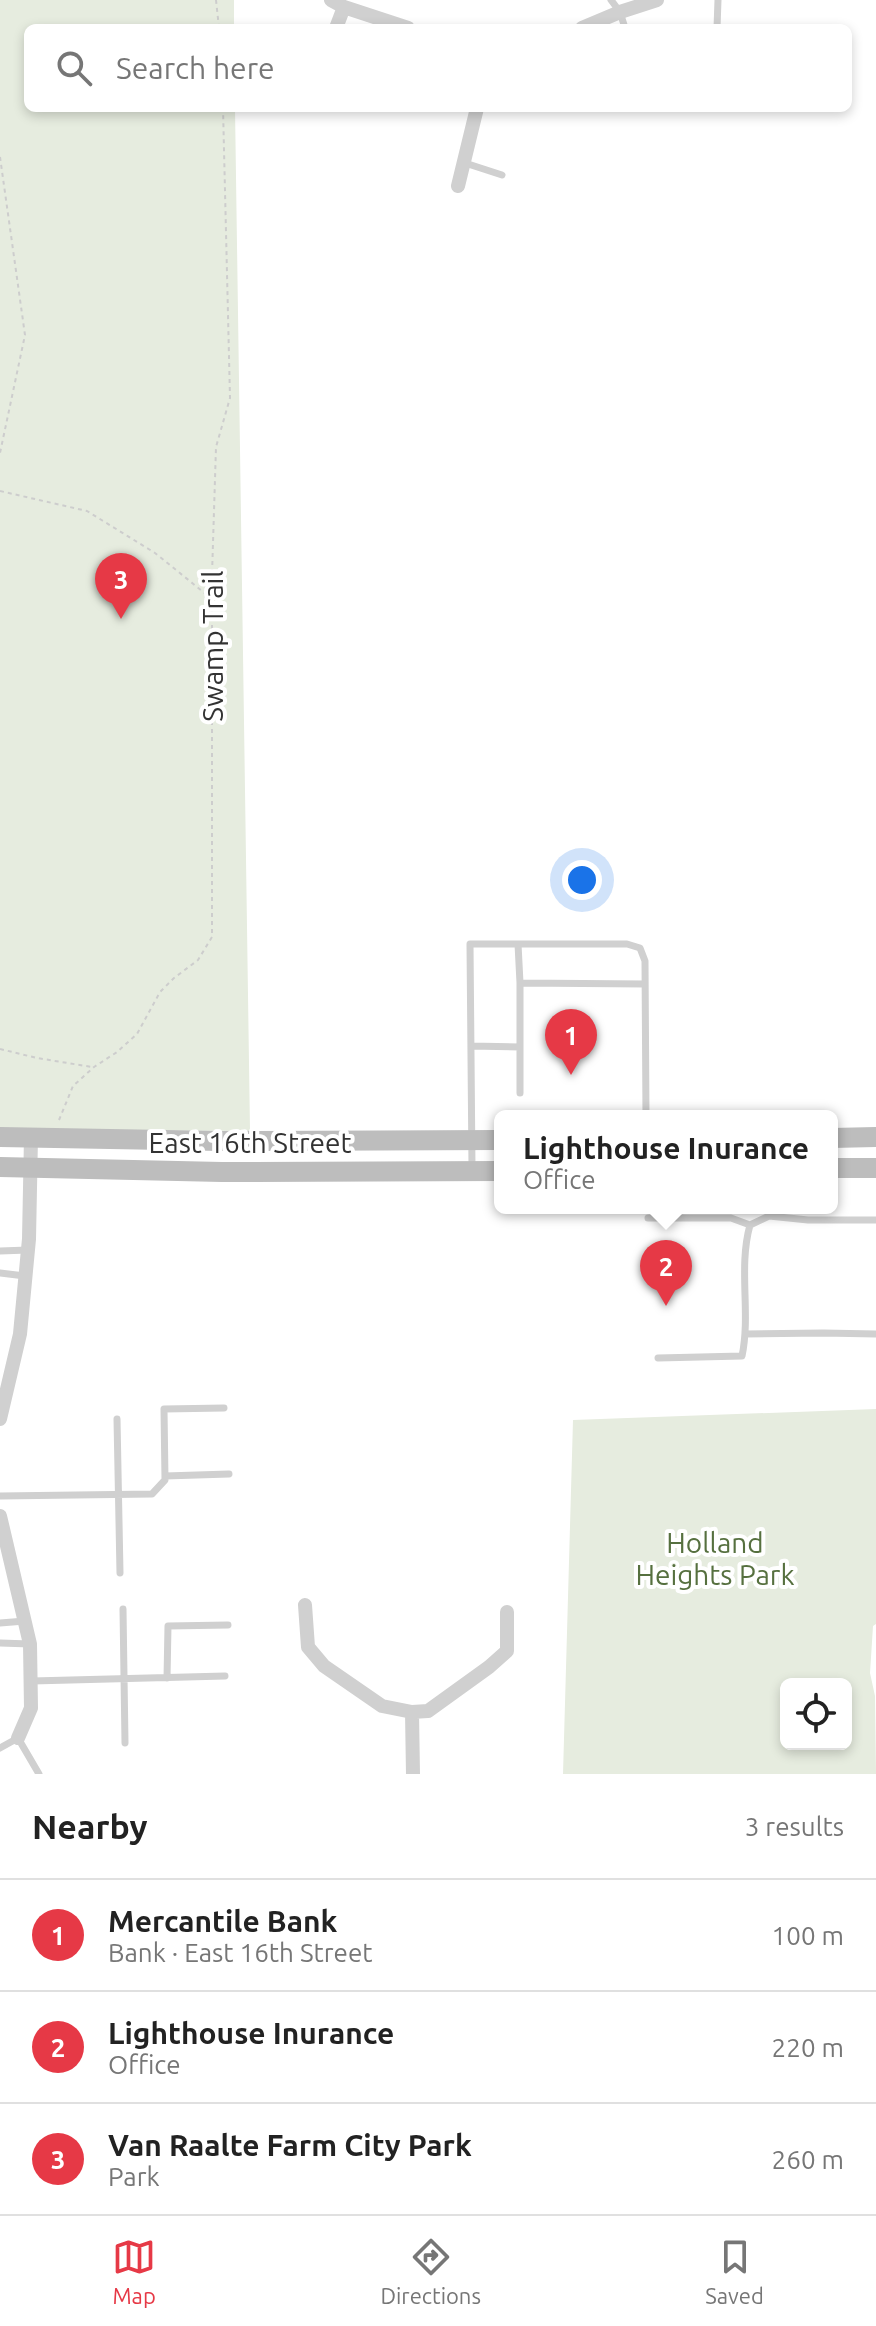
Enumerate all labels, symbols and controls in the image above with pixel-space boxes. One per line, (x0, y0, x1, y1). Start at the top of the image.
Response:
search box (24, 24, 852, 112)
icon: search (52, 46, 96, 90)
text: Search here (116, 51, 275, 85)
pin: 3 (95, 553, 147, 619)
street label: Swamp Trail (197, 570, 228, 722)
your location (562, 860, 602, 900)
pin: 1 (545, 1009, 597, 1075)
popup (494, 1110, 838, 1214)
street label: East 16th Street (149, 1127, 351, 1158)
text: Lighthouse Inurance (523, 1131, 809, 1165)
text: Office (523, 1165, 596, 1194)
pin: 2 (640, 1240, 692, 1306)
park label: Holland Heights Park (635, 1527, 795, 1590)
map controls (780, 1678, 852, 1750)
button: locate (780, 1678, 852, 1750)
text: Nearby (32, 1807, 147, 1845)
text: 3 results (745, 1812, 844, 1841)
text: Mercantile Bank (108, 1904, 337, 1938)
text: 1 (51, 1921, 65, 1950)
text: 100 m (772, 1921, 844, 1950)
text: Bank · East 16th Street (108, 1938, 372, 1967)
text: Lighthouse Inurance (108, 2016, 394, 2050)
text: 2 (51, 2033, 65, 2062)
text: 220 m (772, 2033, 844, 2062)
text: Office (108, 2050, 181, 2079)
text: Van Raalte Farm City Park (108, 2128, 472, 2162)
text: 3 (51, 2145, 65, 2174)
text: 260 m (772, 2145, 844, 2174)
text: Park (108, 2162, 160, 2191)
tab: Map (112, 2235, 156, 2308)
tab: Directions (380, 2235, 481, 2308)
tab: Saved (705, 2235, 764, 2308)

